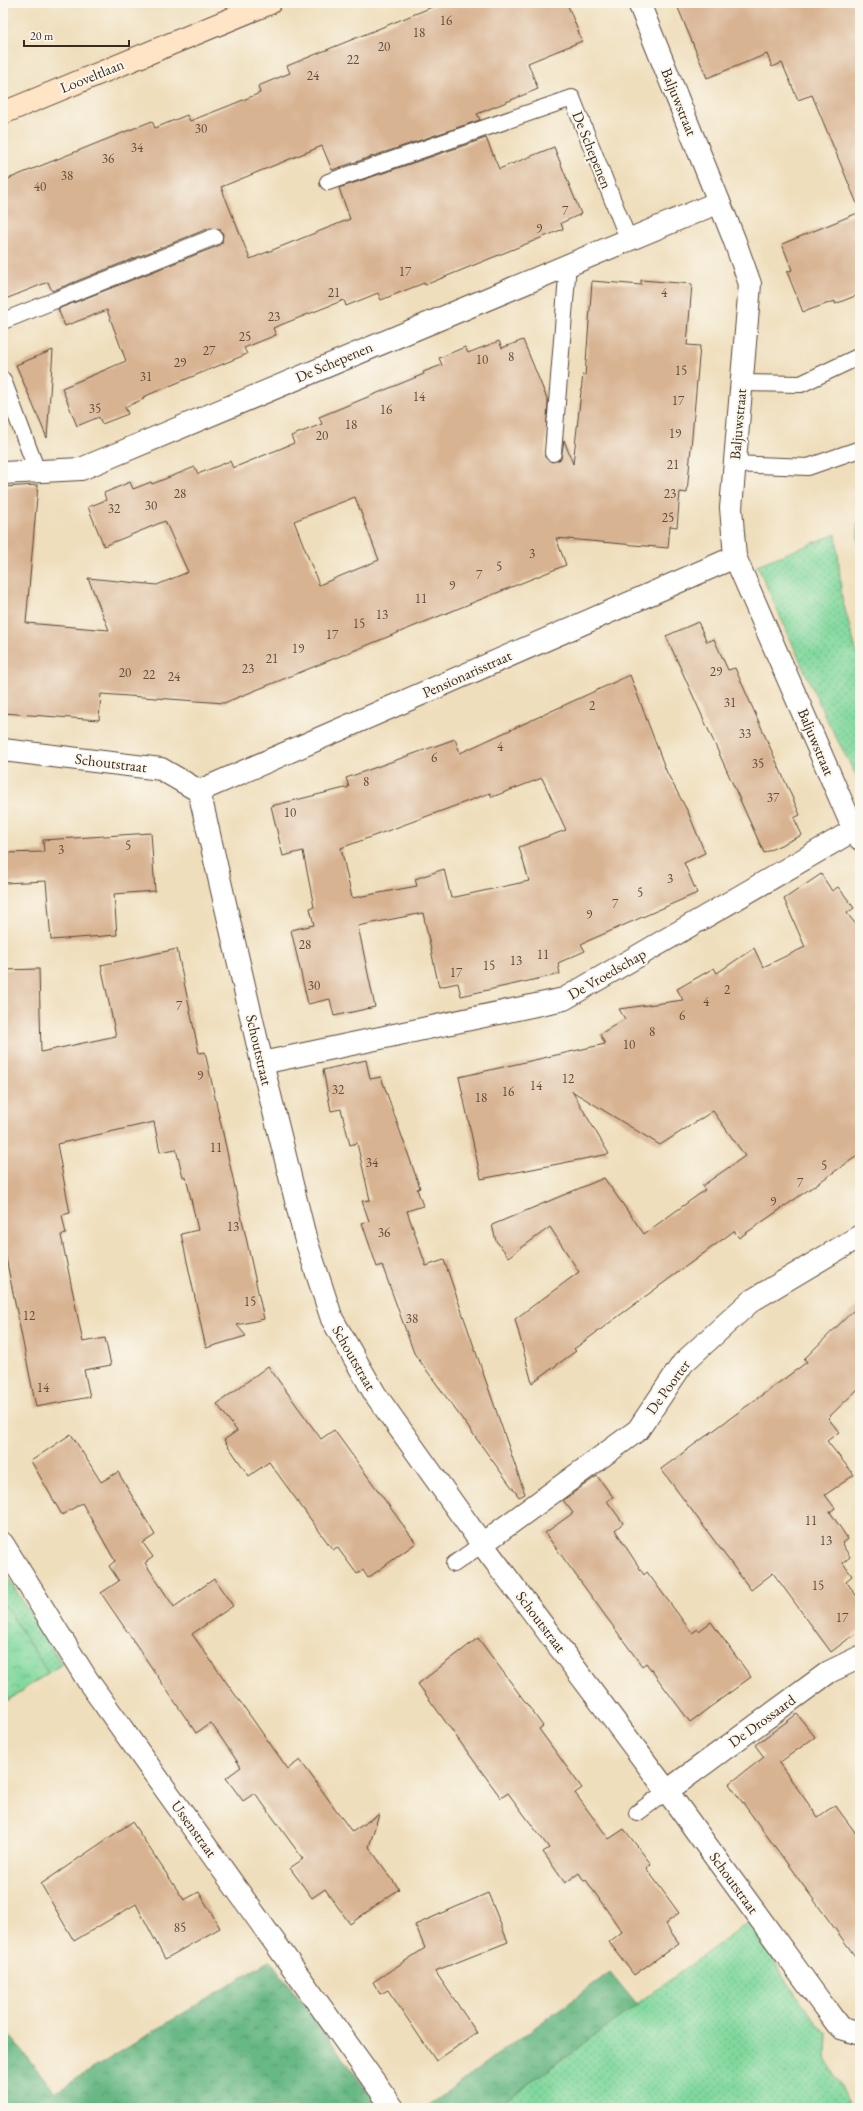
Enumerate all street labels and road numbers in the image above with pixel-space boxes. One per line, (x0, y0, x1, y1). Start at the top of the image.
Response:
street label: Looveltlaan (57, 54, 127, 97)
street label: Baljuwstraat (657, 65, 702, 139)
street label: De Schepenen (568, 108, 617, 192)
street label: De Schepenen (292, 337, 375, 386)
street label: Baljuwstraat (725, 387, 750, 460)
street label: Pensionarisstraat (419, 645, 515, 702)
street label: Baljuwstraat (794, 705, 839, 779)
street label: Schoutstraat (74, 749, 148, 776)
street label: De Vroedschap (564, 943, 649, 1004)
street label: Schoutstraat (242, 1013, 277, 1087)
street label: Schoutstraat (328, 1322, 381, 1394)
street label: De Poorter (641, 1356, 694, 1418)
street label: Schoutstraat (512, 1587, 571, 1656)
street label: De Drossaard (725, 1690, 799, 1751)
street label: Ussenstraat (167, 1797, 222, 1861)
street label: Schoutstraat (706, 1848, 763, 1918)

